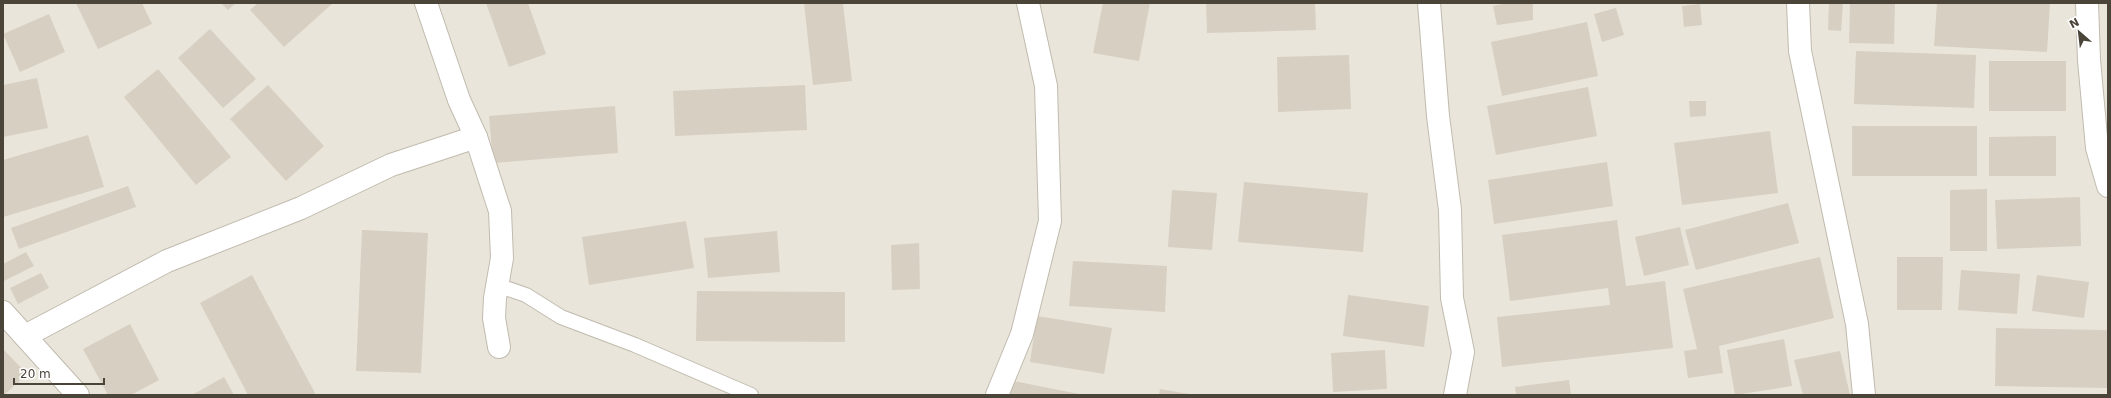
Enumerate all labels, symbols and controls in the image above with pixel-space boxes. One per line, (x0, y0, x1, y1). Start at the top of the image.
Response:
north arrow (2059, 12, 2099, 52)
text: N (2067, 16, 2082, 32)
scale bar (14, 360, 104, 386)
text: 20 m (20, 367, 51, 381)

